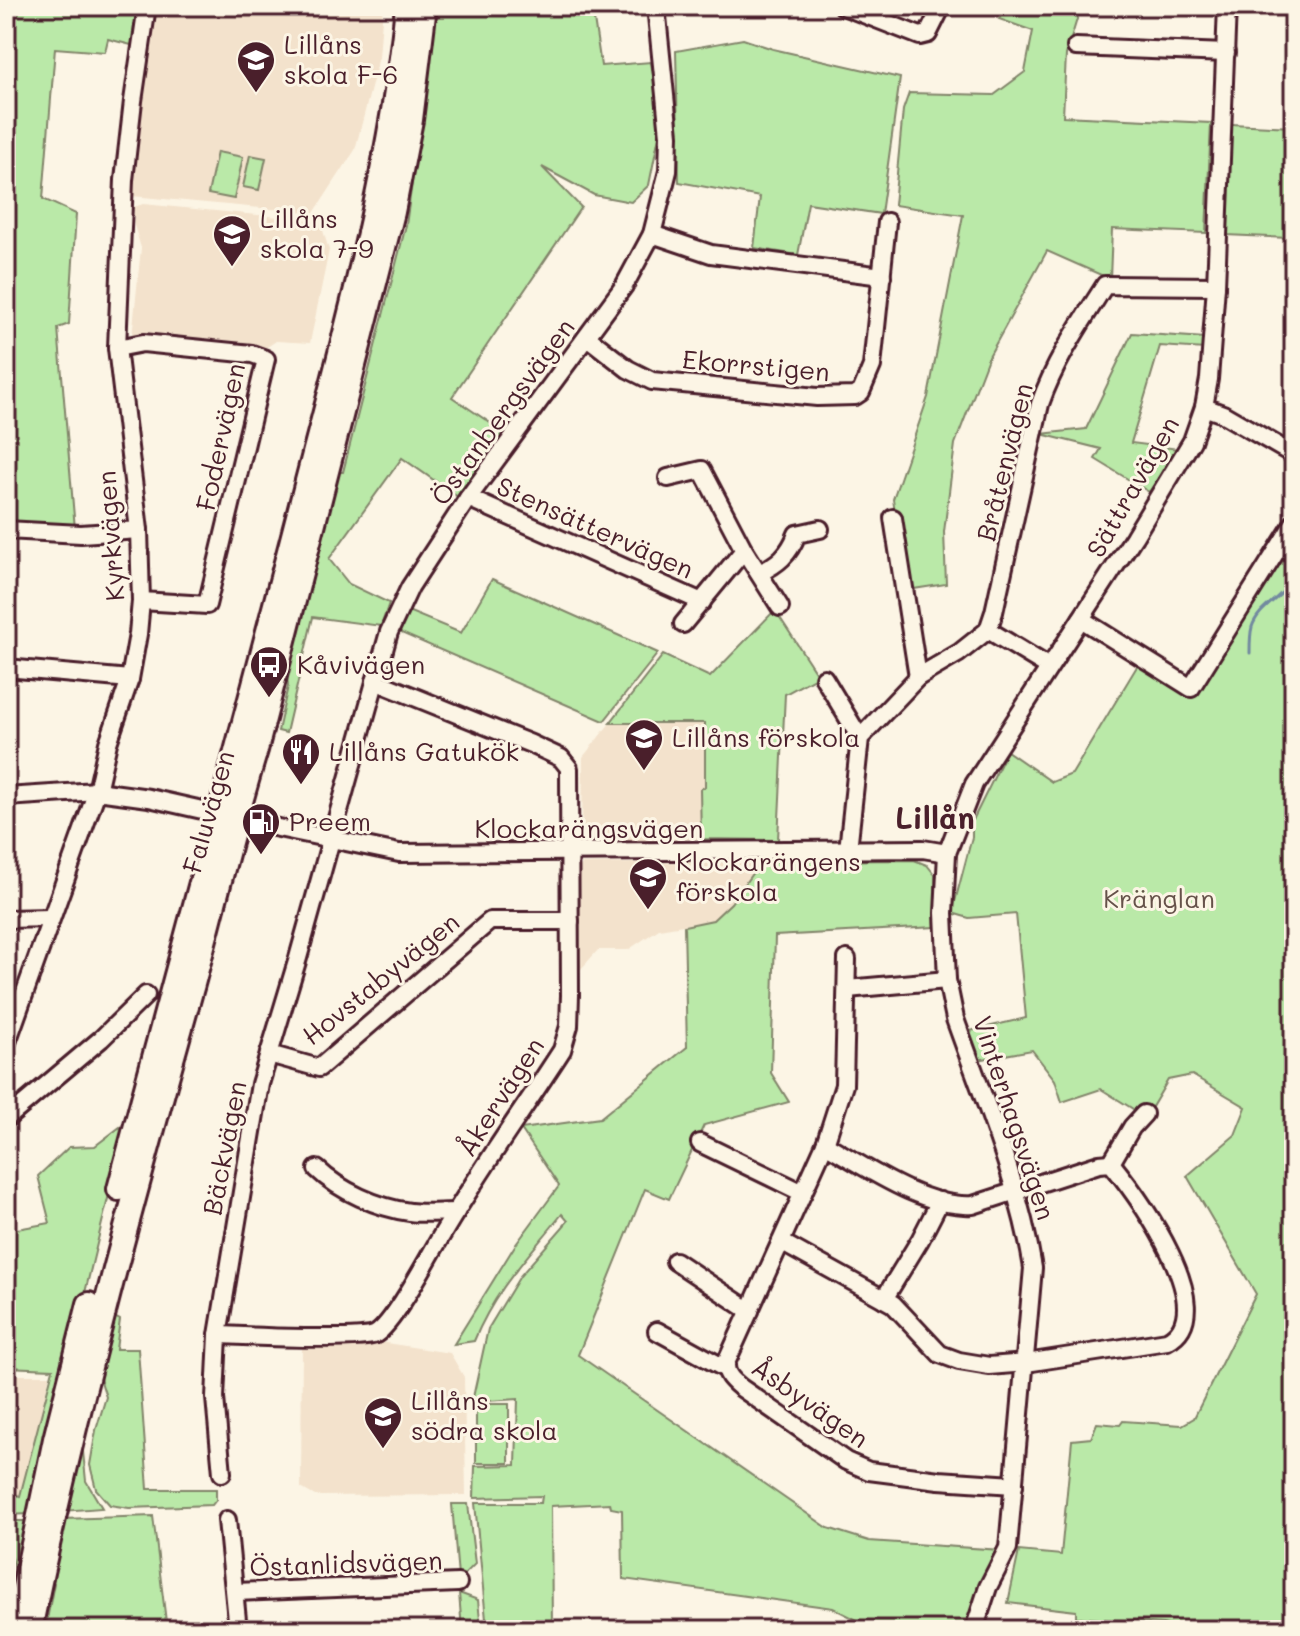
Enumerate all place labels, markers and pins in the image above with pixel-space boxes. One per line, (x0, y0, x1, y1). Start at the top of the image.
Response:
place label: Lillåns skola F-6 (284, 27, 398, 91)
school or university icon: Lillåns skola F-6 (235, 39, 277, 94)
place label: Lillåns skola 7-9 (260, 201, 374, 265)
school or university icon: Lillåns skola 7-9 (211, 213, 253, 268)
bus stop icon: Kåvivägen (248, 644, 290, 699)
place label: Kåvivägen (297, 647, 425, 681)
school or university icon: Lillåns förskola (623, 717, 665, 772)
place label: Lillåns förskola (672, 720, 860, 754)
restaurant icon: Lillåns Gatukök (280, 731, 322, 786)
place label: Lillåns Gatukök (329, 734, 519, 768)
fuel station icon: Preem (240, 801, 282, 856)
place label: Preem (289, 804, 371, 838)
place label: Klockarängens förskola (676, 844, 861, 908)
school or university icon: Klockarängens förskola (627, 856, 669, 911)
place label: Lillåns södra skola (411, 1383, 558, 1447)
school or university icon: Lillåns södra skola (362, 1395, 404, 1450)

